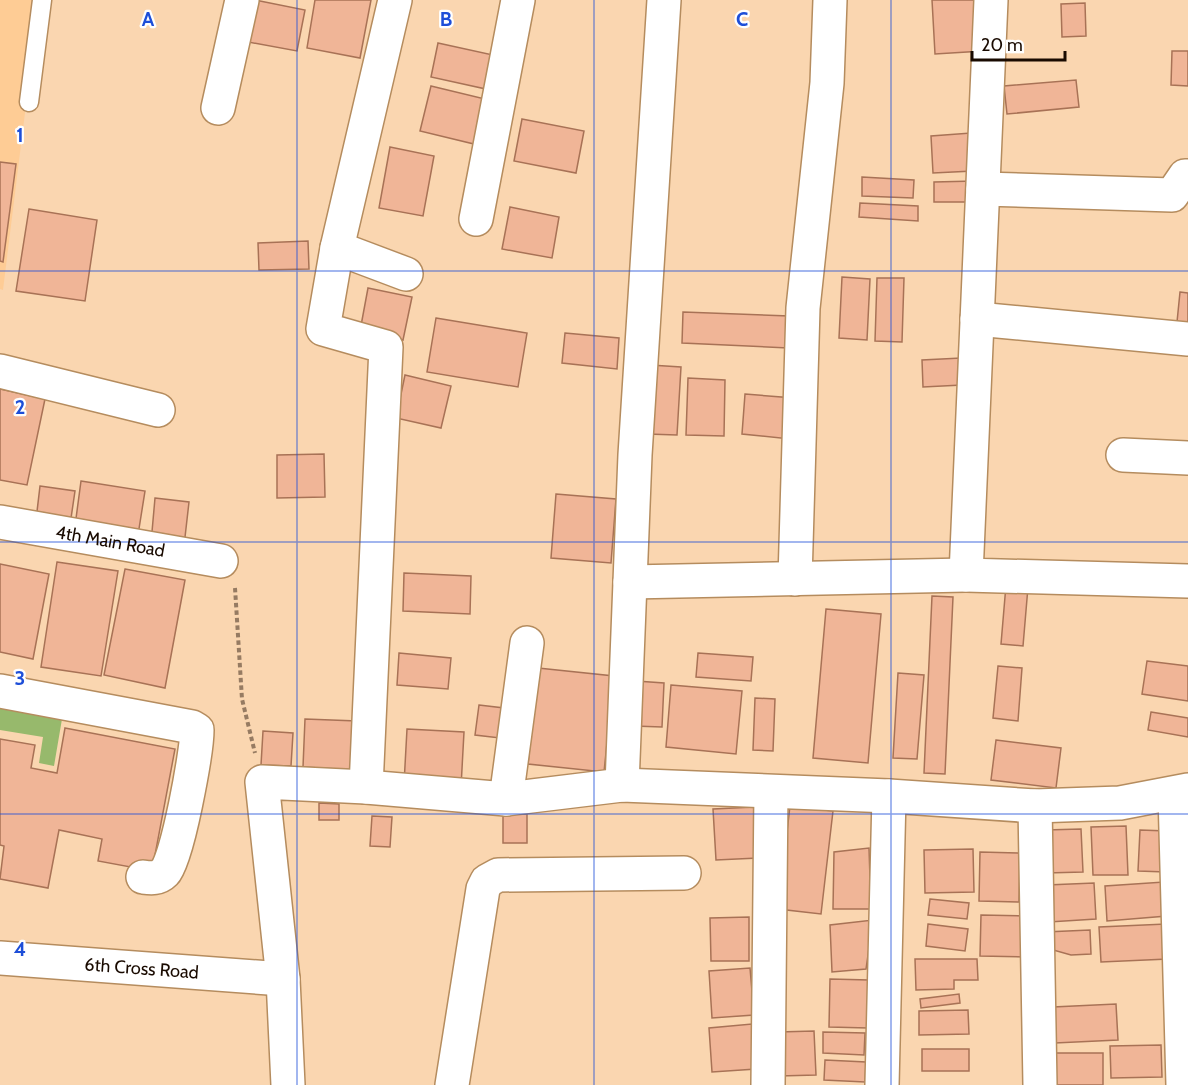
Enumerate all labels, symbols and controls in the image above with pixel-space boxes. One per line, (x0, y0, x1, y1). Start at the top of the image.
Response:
text: A (142, 7, 155, 31)
text: B (440, 7, 452, 31)
text: C (736, 7, 748, 31)
scale bar (972, 24, 1065, 62)
text: 20 m (981, 34, 1023, 56)
text: 1 (16, 123, 24, 147)
text: 2 (15, 395, 25, 419)
street label: 4th Main Road (54, 521, 167, 562)
text: 3 (15, 666, 25, 690)
text: 4 (14, 937, 26, 961)
street label: 6th Cross Road (84, 953, 200, 984)

